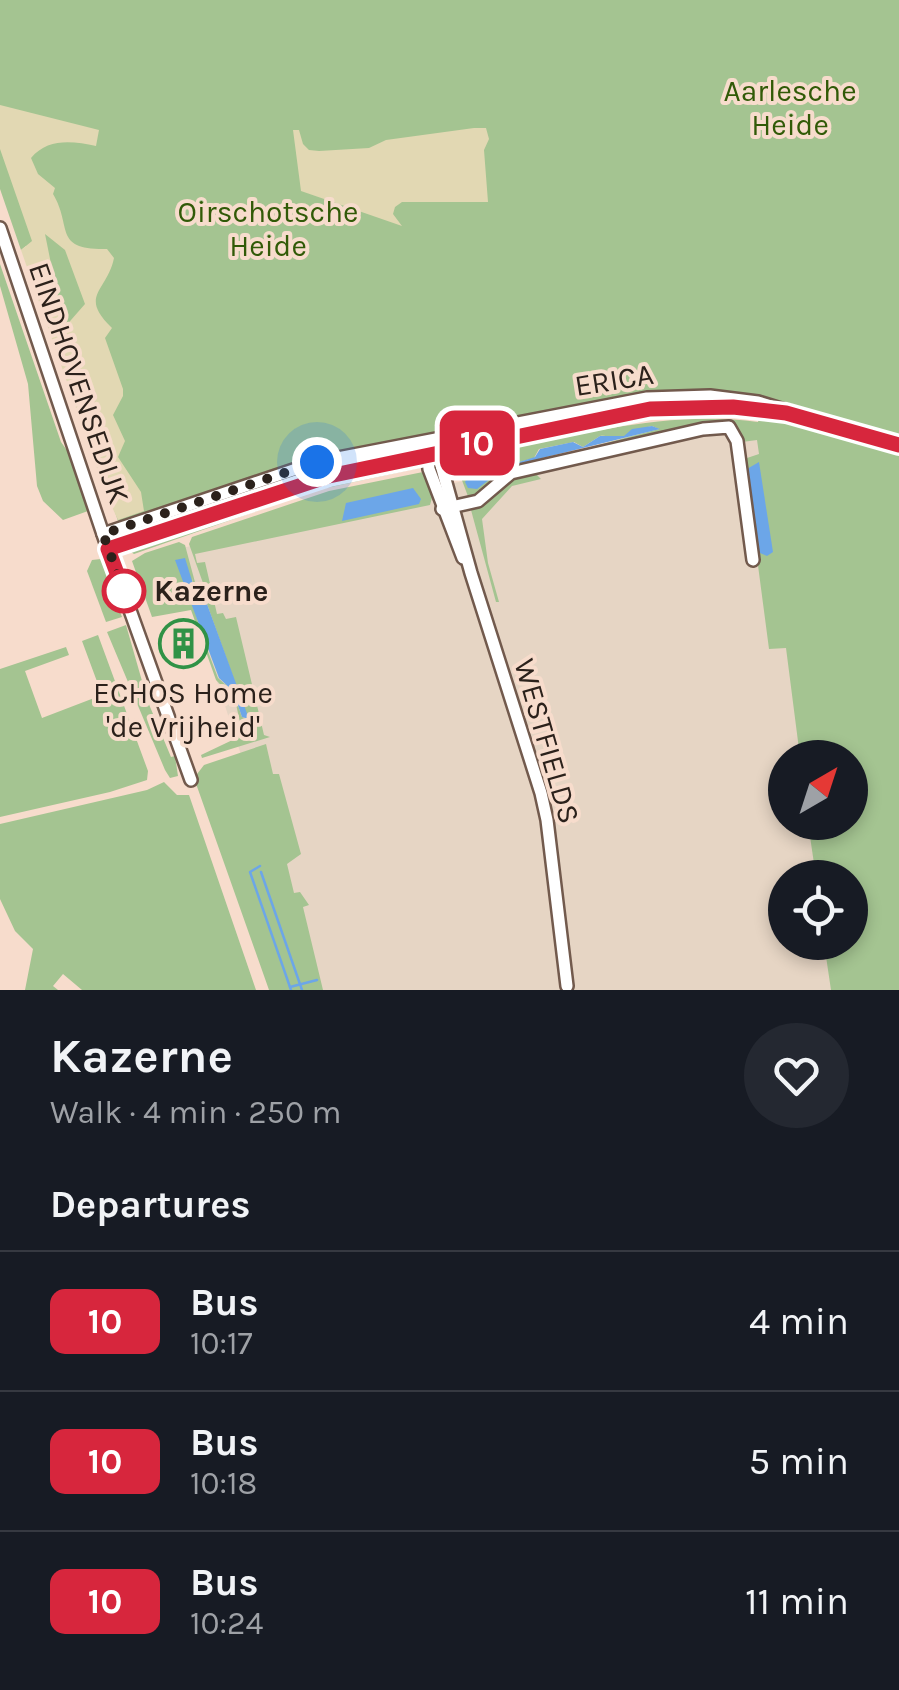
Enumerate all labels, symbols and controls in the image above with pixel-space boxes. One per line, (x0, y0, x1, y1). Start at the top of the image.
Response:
park label: Aarlesche Heide (723, 73, 857, 143)
park label: Oirschotsche Heide (178, 194, 358, 264)
street label: EINDHOVENSEDIJK (21, 258, 137, 508)
street label: ERICA (572, 356, 656, 404)
line badge: 10 (432, 410, 522, 476)
text: 10 (460, 423, 494, 464)
your location (292, 437, 342, 487)
marker: Kazerne (103, 570, 145, 612)
place label: Kazerne (154, 573, 268, 609)
building icon: ECHOS Home 'de Vrijheid' (157, 618, 209, 670)
street label: WESTFIELDS (506, 654, 588, 828)
place label: ECHOS Home 'de Vrijheid' (93, 675, 273, 745)
north arrow (768, 740, 868, 840)
map controls (768, 740, 868, 960)
button: locate (768, 860, 868, 960)
button: heart (744, 1023, 849, 1128)
text: Kazerne (50, 1028, 233, 1084)
text: Walk · 4 min · 250 m (50, 1094, 341, 1131)
text: Departures (50, 1182, 250, 1227)
text: Bus (190, 1280, 259, 1325)
text: 4 min (749, 1299, 849, 1344)
text: 10 (88, 1301, 122, 1342)
text: 10:17 (190, 1325, 253, 1362)
text: Bus (190, 1420, 259, 1465)
text: 5 min (749, 1439, 849, 1484)
text: 10 (88, 1441, 122, 1482)
text: 10:18 (190, 1465, 257, 1502)
text: Bus (190, 1560, 259, 1605)
text: 11 min (745, 1579, 849, 1624)
text: 10 (88, 1581, 122, 1622)
text: 10:24 (190, 1605, 263, 1642)

